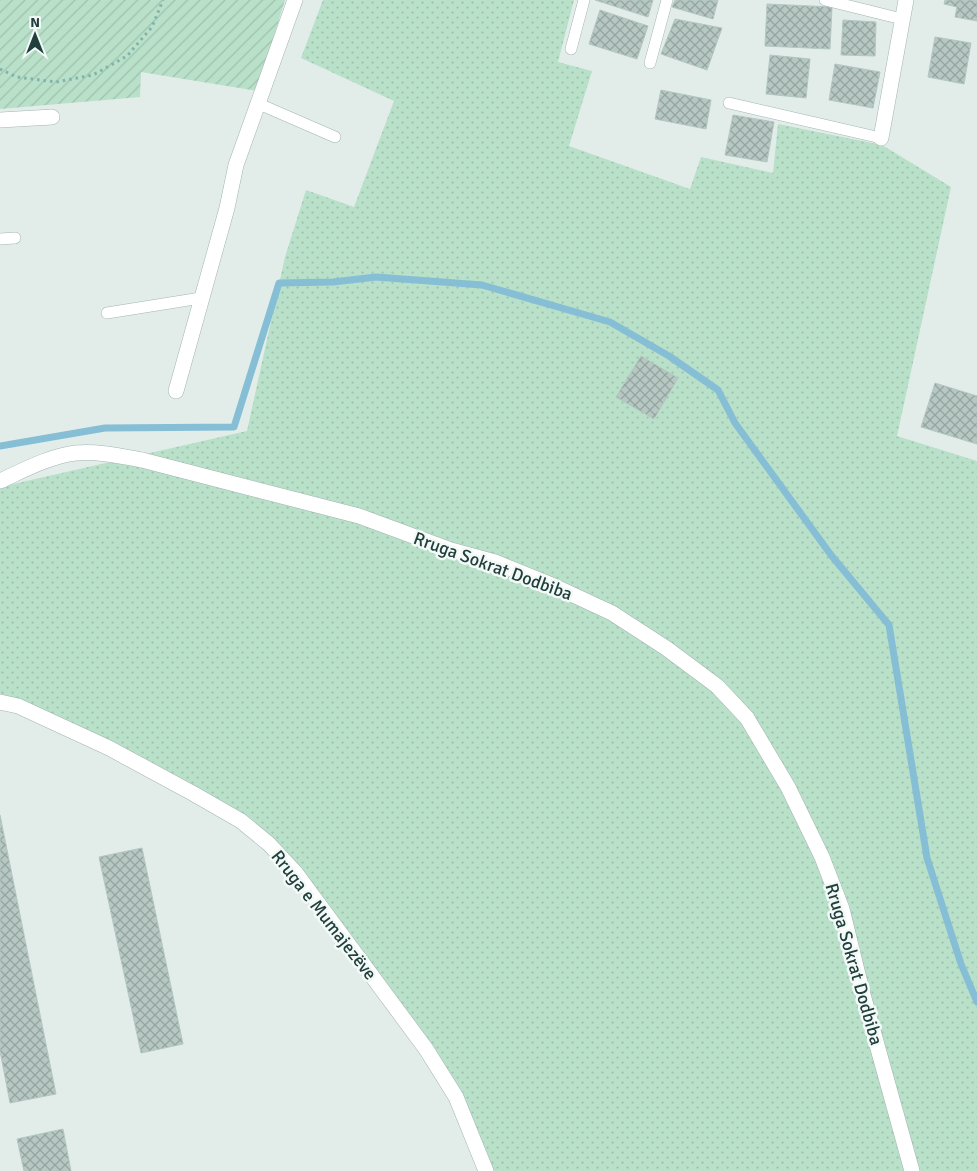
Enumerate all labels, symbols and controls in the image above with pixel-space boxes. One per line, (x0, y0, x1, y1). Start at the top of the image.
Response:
north arrow (10, 10, 60, 60)
text: N (30, 14, 40, 31)
street label: Rruga Sokrat Dodbiba (411, 527, 575, 605)
street label: Rruga e Mumajezëve (267, 846, 381, 984)
street label: Rruga Sokrat Dodbiba (820, 880, 888, 1048)

